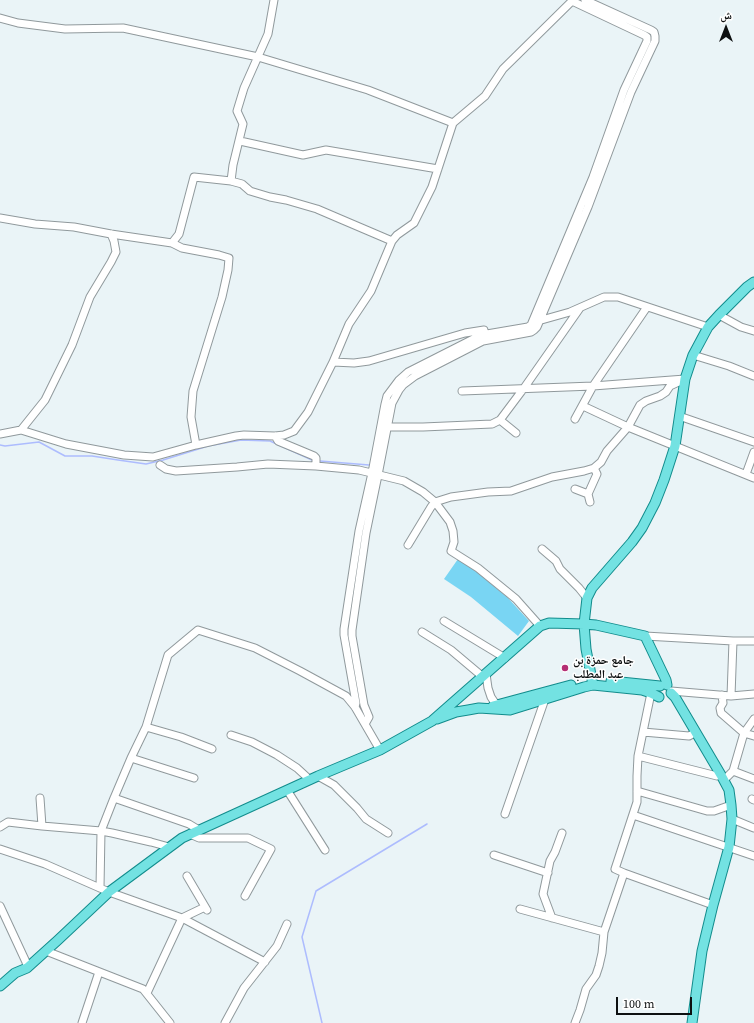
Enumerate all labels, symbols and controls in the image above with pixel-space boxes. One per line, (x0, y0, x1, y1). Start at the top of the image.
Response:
north arrow (706, 8, 746, 48)
text: ش (720, 8, 732, 23)
place label: جامع حمزة بن عبد المطلب (573, 654, 634, 682)
marker: جامع حمزة بن عبد المطلب (560, 663, 570, 673)
scale bar (618, 989, 694, 1015)
text: 100 m (623, 996, 655, 1012)

